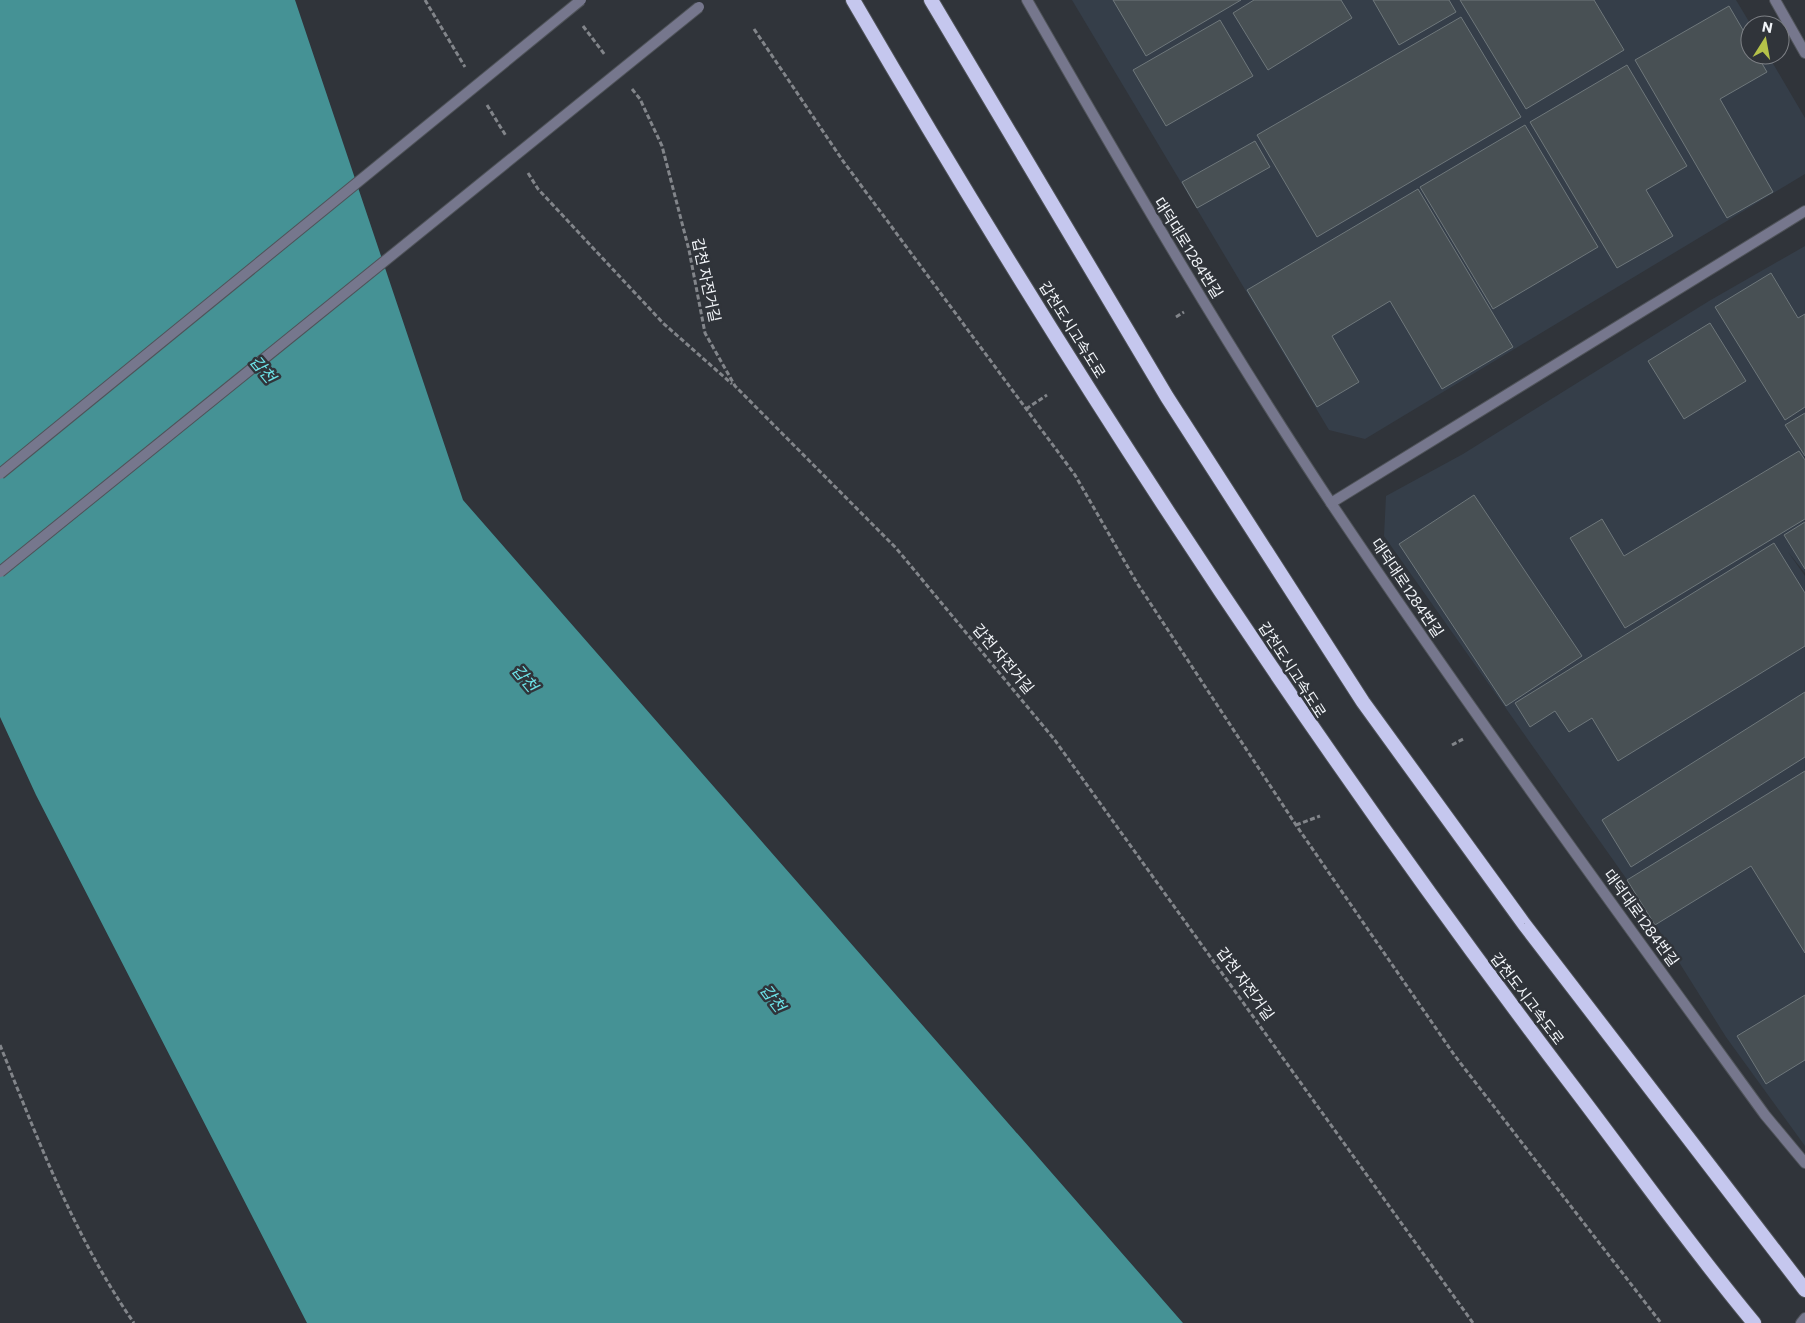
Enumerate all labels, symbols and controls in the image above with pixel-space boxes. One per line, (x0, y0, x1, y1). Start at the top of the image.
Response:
north arrow (1740, 15, 1790, 65)
text: N (1761, 17, 1774, 36)
street label: 대덕대로1284번길 (1151, 194, 1227, 301)
street label: 갑천 자전거길 (689, 236, 725, 324)
street label: 갑천도시고속도로 (1036, 278, 1110, 381)
water label: 갑천 (247, 351, 282, 388)
street label: 대덕대로1284번길 (1368, 534, 1448, 640)
street label: 갑천도시고속도로 (1255, 618, 1330, 721)
street label: 갑천 자전거길 (969, 620, 1038, 697)
water label: 갑천 (509, 660, 544, 697)
street label: 대덕대로1284번길 (1601, 865, 1683, 969)
street label: 갑천 자전거길 (1213, 943, 1278, 1023)
street label: 갑천도시고속도로 (1487, 949, 1568, 1048)
water label: 갑천 (757, 980, 791, 1017)

